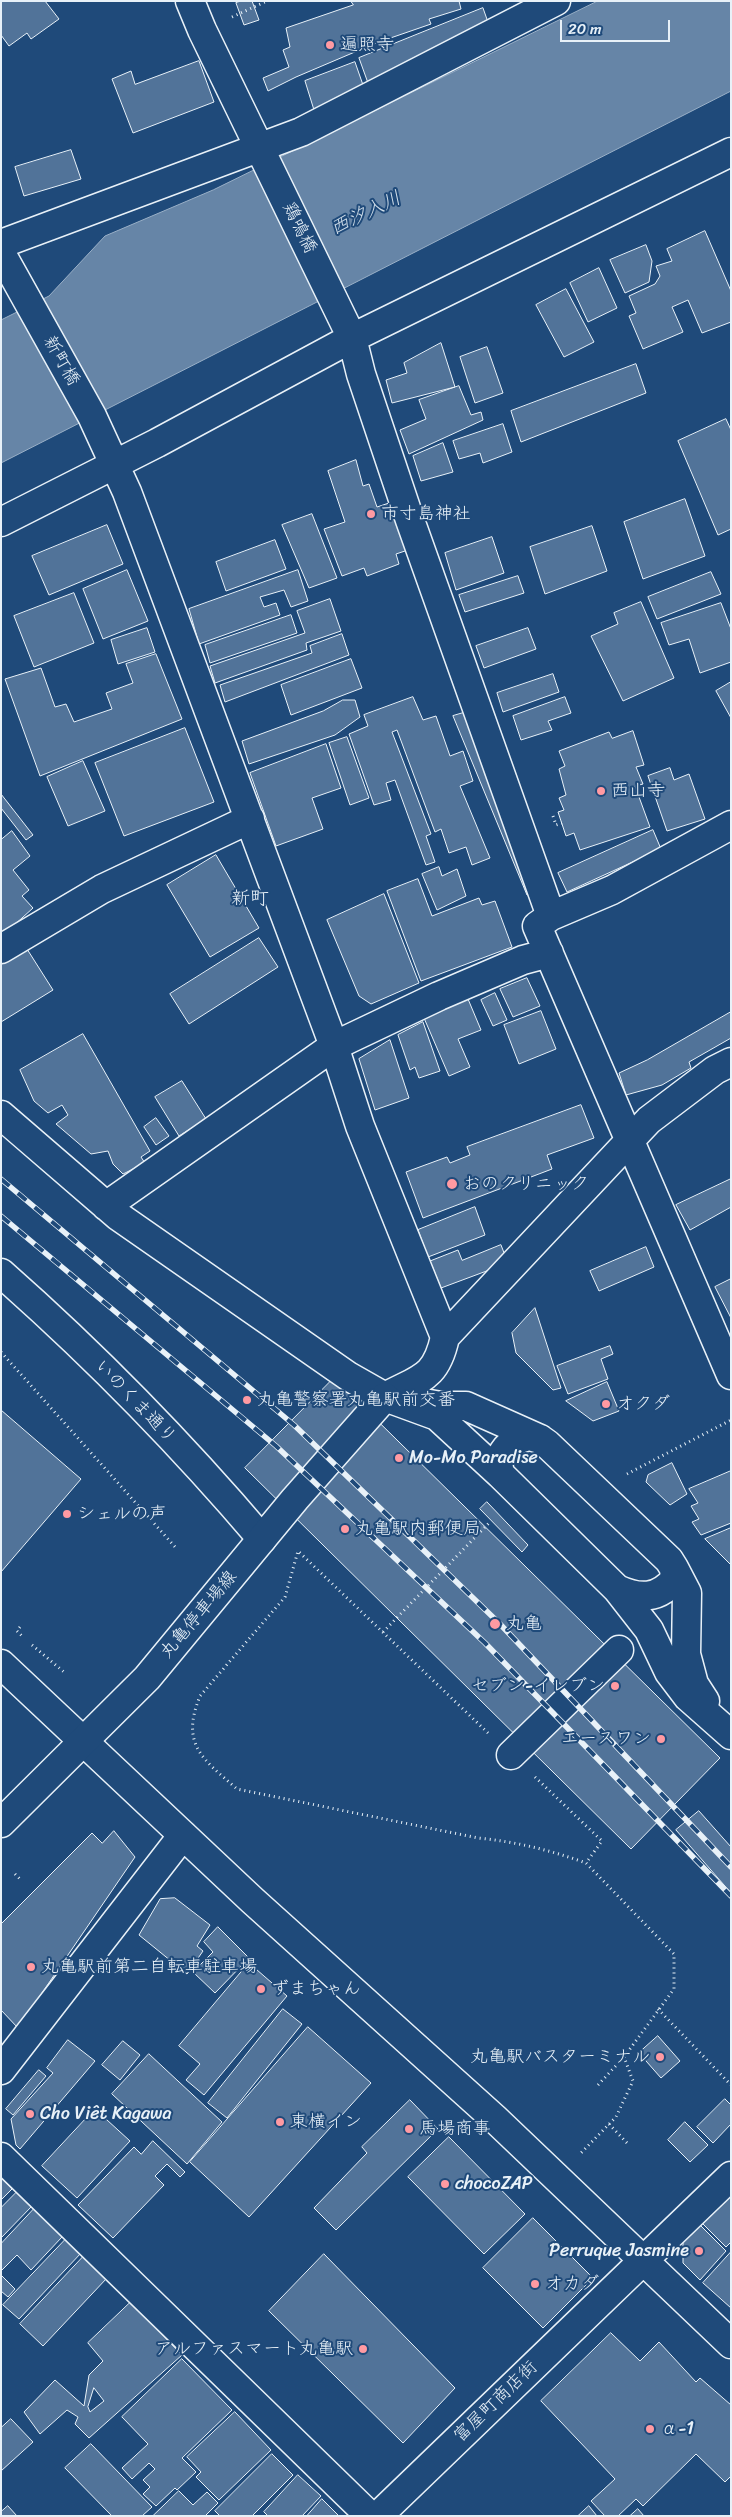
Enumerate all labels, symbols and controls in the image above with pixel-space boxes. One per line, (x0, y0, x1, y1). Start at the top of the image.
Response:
scale bar (562, 10, 672, 42)
text: 20 m (568, 16, 602, 42)
place label: 遍照寺 (340, 34, 394, 56)
marker: 遍照寺 (324, 39, 336, 51)
water label: 西汐入川 (327, 187, 405, 241)
street label: 鶏鳴橋 (277, 199, 321, 257)
street label: 新町橋 (38, 332, 84, 390)
place label: 市寸島神社 (381, 503, 471, 525)
marker: 市寸島神社 (365, 508, 377, 520)
place label: 西山寺 (611, 780, 665, 802)
marker: 西山寺 (595, 785, 607, 797)
district label: 新町 (231, 888, 269, 910)
place label: おのクリニック (463, 1173, 589, 1195)
marker: おのクリニック (445, 1177, 459, 1191)
street label: いのくま通り (90, 1356, 180, 1448)
place label: 丸亀警察署丸亀駅前交番 (257, 1389, 455, 1411)
place label: オクダ (616, 1393, 670, 1415)
marker: 丸亀警察署丸亀駅前交番 (241, 1394, 253, 1406)
marker: オクダ (600, 1398, 612, 1410)
place label: Mo-Mo Paradise (409, 1447, 538, 1469)
marker: Mo-Mo Paradise (393, 1452, 405, 1464)
place label: シェルの声 (77, 1503, 167, 1525)
marker: シェルの声 (61, 1508, 73, 1520)
place label: 丸亀駅内郵便局 (355, 1518, 481, 1540)
marker: 丸亀駅内郵便局 (339, 1523, 351, 1535)
street label: 丸亀停車場線 (156, 1567, 242, 1663)
place label: 丸亀 (506, 1613, 542, 1635)
marker: 丸亀 (488, 1617, 502, 1631)
place label: セブン-イレブン (471, 1675, 605, 1697)
marker: セブン-イレブン (609, 1680, 621, 1692)
place label: エースワン (561, 1728, 651, 1750)
marker: エースワン (655, 1733, 667, 1745)
place label: 丸亀駅前第二自転車駐車場 (41, 1956, 257, 1978)
marker: 丸亀駅前第二自転車駐車場 (25, 1961, 37, 1973)
place label: ずまちゃん (271, 1978, 361, 2000)
marker: ずまちゃん (255, 1983, 267, 1995)
place label: 丸亀駅バスターミナル (470, 2046, 650, 2068)
marker: 丸亀駅バスターミナル (654, 2051, 666, 2063)
place label: Cho Viêt Kagawa (40, 2103, 172, 2125)
marker: Cho Viêt Kagawa (24, 2108, 36, 2120)
place label: 東横イン (290, 2111, 362, 2133)
marker: 東横イン (274, 2116, 286, 2128)
place label: 馬場商事 (419, 2118, 491, 2140)
marker: 馬場商事 (403, 2123, 415, 2135)
place label: chocoZAP (455, 2173, 533, 2195)
marker: chocoZAP (439, 2178, 451, 2190)
place label: Perruque Jasmine (549, 2240, 689, 2262)
marker: Perruque Jasmine (693, 2245, 705, 2257)
place label: オカダ (545, 2273, 599, 2295)
marker: オカダ (529, 2278, 541, 2290)
place label: アルファスマート丸亀駅 (155, 2338, 353, 2360)
marker: アルファスマート丸亀駅 (357, 2343, 369, 2355)
street label: 富屋町商店街 (450, 2357, 542, 2447)
place label: α-1 (660, 2418, 694, 2440)
marker: α-1 (644, 2423, 656, 2435)

